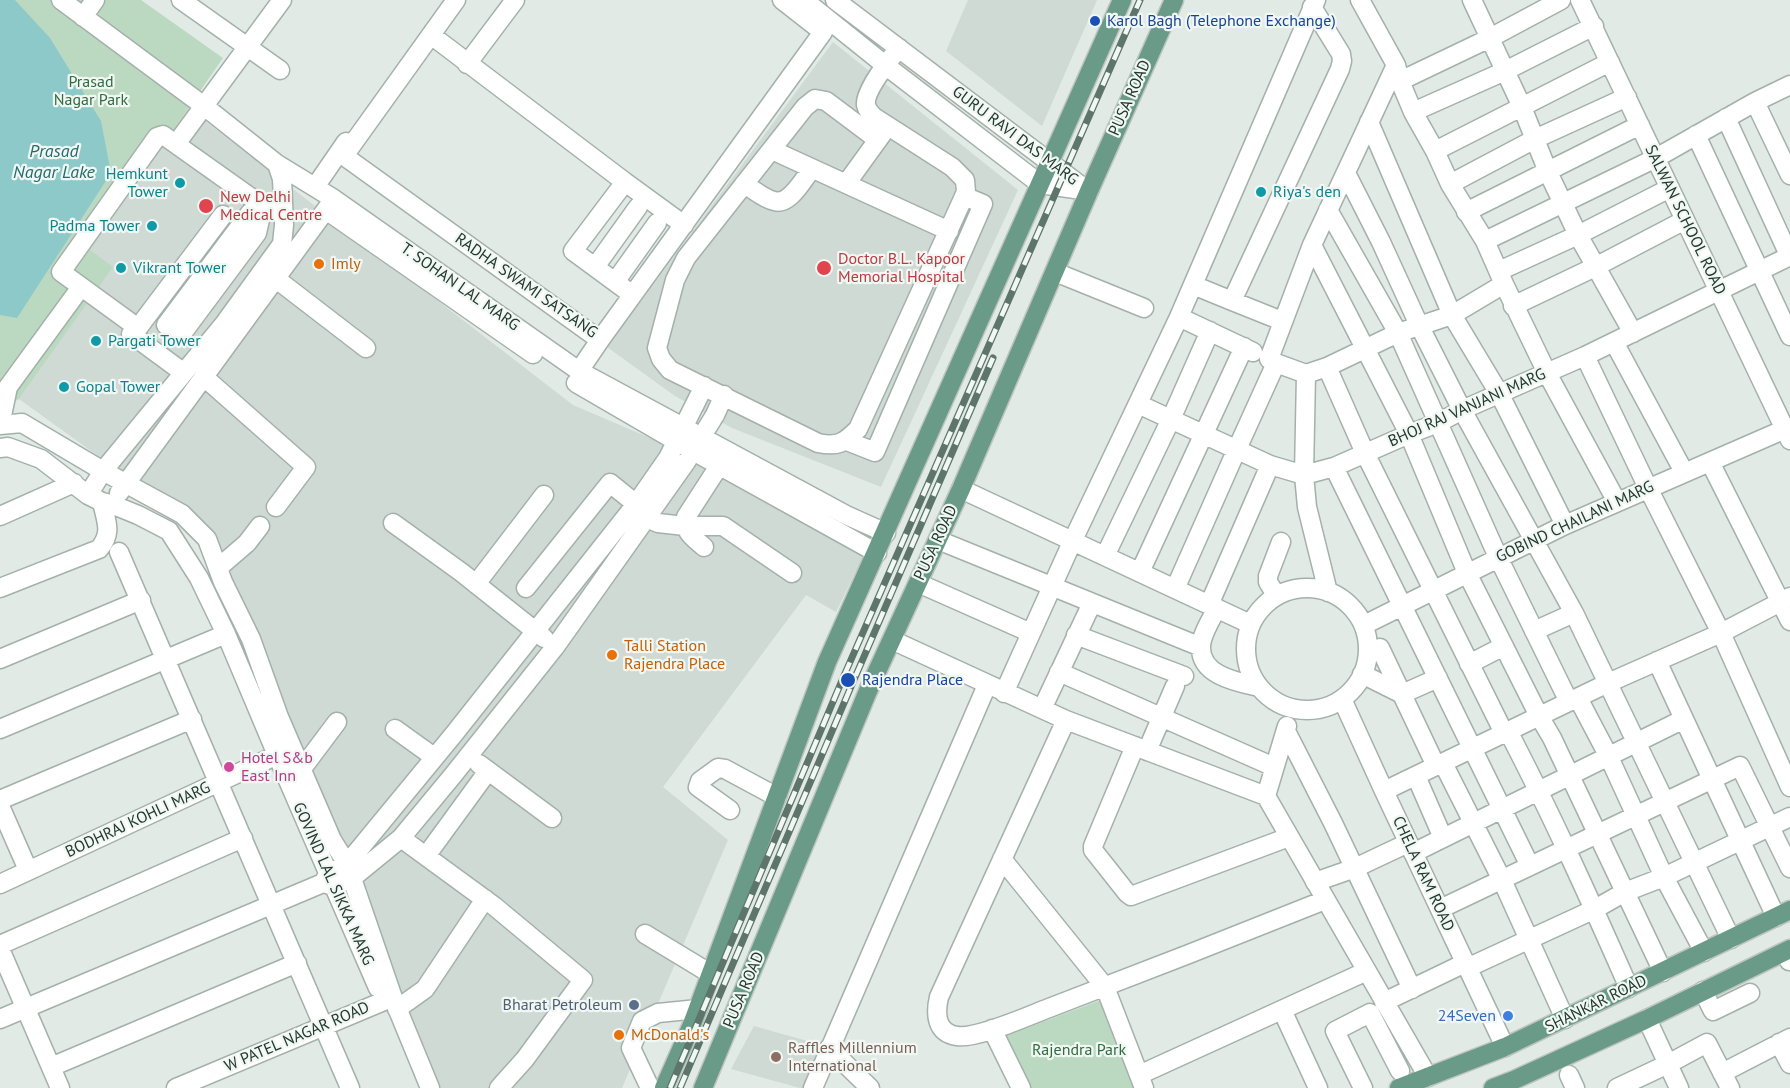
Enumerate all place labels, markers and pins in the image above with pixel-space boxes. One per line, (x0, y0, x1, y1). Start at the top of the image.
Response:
place label: Karol Bagh (Telephone Exchange) (1107, 11, 1336, 31)
marker: Karol Bagh (Telephone Exchange) (1088, 14, 1102, 28)
place label: Hemkunt Tower (106, 164, 168, 202)
marker: Hemkunt Tower (173, 176, 187, 190)
place label: Riya's den (1273, 182, 1341, 202)
marker: Riya's den (1254, 185, 1268, 199)
place label: New Delhi Medical Centre (220, 187, 322, 225)
marker: New Delhi Medical Centre (197, 197, 215, 215)
place label: Padma Tower (49, 216, 140, 236)
marker: Padma Tower (145, 219, 159, 233)
place label: Doctor B.L. Kapoor Memorial Hospital (838, 249, 965, 287)
place label: Imly (331, 254, 361, 274)
marker: Imly (312, 257, 326, 271)
place label: Vikrant Tower (133, 258, 226, 278)
marker: Doctor B.L. Kapoor Memorial Hospital (815, 259, 833, 277)
marker: Vikrant Tower (114, 261, 128, 275)
place label: Pargati Tower (108, 331, 201, 351)
marker: Pargati Tower (89, 334, 103, 348)
place label: Gopal Tower (76, 377, 160, 397)
marker: Gopal Tower (57, 380, 71, 394)
place label: Talli Station Rajendra Place (624, 636, 725, 674)
marker: Talli Station Rajendra Place (605, 648, 619, 662)
place label: Rajendra Place (862, 670, 963, 690)
marker: Rajendra Place (839, 671, 857, 689)
place label: Hotel S&b East Inn (241, 748, 313, 786)
marker: Hotel S&b East Inn (222, 760, 236, 774)
place label: Bharat Petroleum (503, 995, 622, 1015)
marker: Bharat Petroleum (627, 998, 641, 1012)
place label: 24Seven (1438, 1006, 1496, 1026)
marker: 24Seven (1501, 1009, 1515, 1023)
place label: McDonald's (631, 1025, 709, 1045)
marker: McDonald's (612, 1028, 626, 1042)
place label: Raffles Millennium International (788, 1038, 917, 1076)
marker: Raffles Millennium International (769, 1050, 783, 1064)

